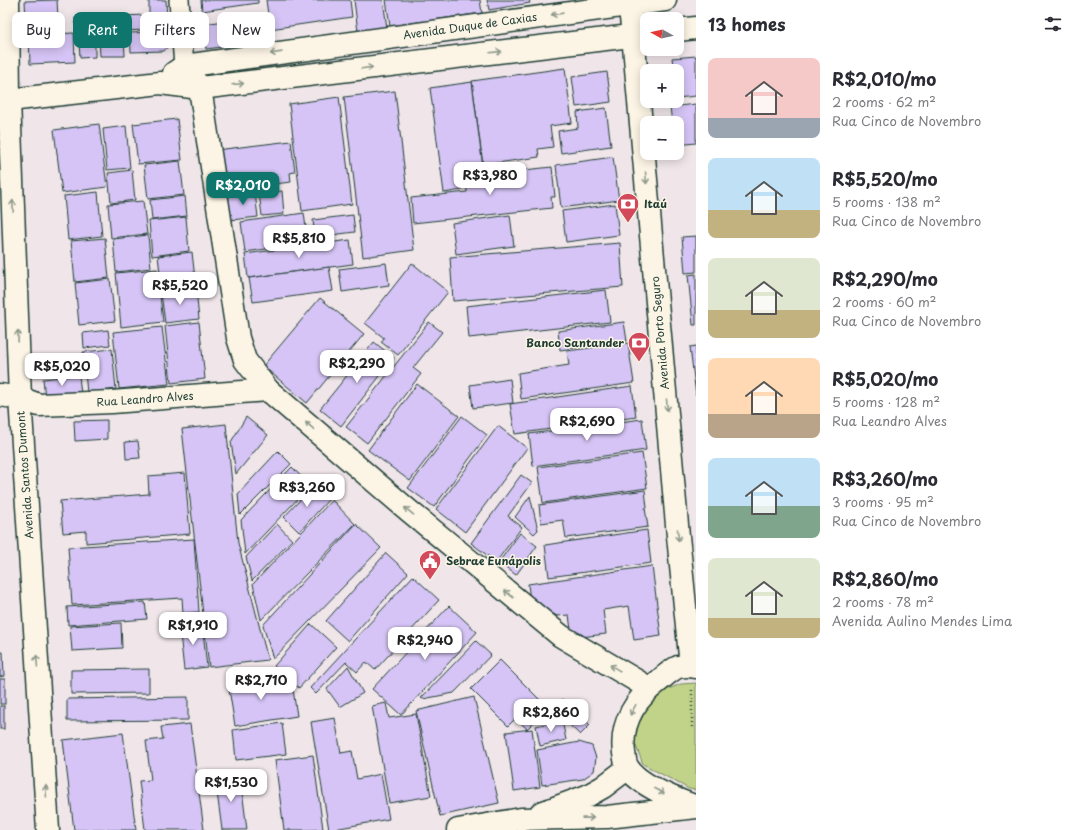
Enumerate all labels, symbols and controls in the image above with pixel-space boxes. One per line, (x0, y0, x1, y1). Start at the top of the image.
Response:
street label: Avenida Duque de Caxias (402, 8, 538, 43)
one-way arrow (551, 10, 564, 18)
text: 13 homes (708, 11, 785, 37)
chip: Buy (12, 12, 65, 48)
chip: Rent (73, 12, 132, 48)
chip: Filters (140, 12, 209, 48)
chip: New (217, 12, 275, 48)
north arrow (640, 12, 684, 56)
map controls (640, 12, 684, 160)
icon: filters (1042, 13, 1064, 35)
one-way arrow (489, 48, 502, 56)
one-way arrow (270, 49, 283, 57)
one-way arrow (360, 64, 373, 72)
button: + (640, 64, 684, 108)
text: R$2,010/mo (832, 66, 936, 92)
icon: home (740, 74, 788, 122)
one-way arrow (231, 80, 244, 88)
text: 2 rooms · 62 m² (832, 92, 936, 111)
text: Rua Cinco de Novembro (832, 111, 981, 130)
button: − (640, 116, 684, 160)
pin: R$3,980 (453, 162, 527, 196)
text: R$3,980 (463, 165, 517, 184)
text: R$5,520/mo (832, 166, 937, 192)
one-way arrow (642, 171, 650, 184)
pin: R$2,010 (206, 172, 280, 206)
icon: home (740, 174, 788, 222)
text: R$2,010 (215, 175, 271, 194)
bank icon: Itaú (615, 191, 641, 224)
text: 5 rooms · 138 m² (832, 192, 941, 211)
place label: Itaú (644, 195, 667, 212)
one-way arrow (9, 200, 17, 213)
text: Rua Cinco de Novembro (832, 211, 981, 230)
pin: R$5,810 (262, 225, 336, 259)
text: R$5,810 (272, 228, 326, 247)
text: R$2,290/mo (832, 266, 938, 292)
pin: R$5,520 (143, 272, 217, 306)
icon: home (740, 274, 788, 322)
text: R$5,520 (152, 275, 208, 294)
street label: Avenida Porto Seguro (646, 276, 673, 390)
text: 2 rooms · 60 m² (832, 292, 937, 311)
text: Rua Cinco de Novembro (832, 311, 981, 330)
one-way arrow (14, 330, 22, 343)
bank icon: Banco Santander (626, 330, 652, 363)
place label: Banco Santander (526, 334, 624, 351)
pin: R$2,290 (320, 350, 394, 384)
pin: R$5,020 (25, 353, 99, 387)
text: R$2,290 (329, 353, 385, 372)
text: R$5,020 (34, 356, 90, 375)
text: R$5,020/mo (832, 366, 938, 392)
icon: home (740, 374, 788, 422)
street label: Rua Leandro Alves (96, 387, 194, 410)
text: 5 rooms · 128 m² (832, 392, 940, 411)
one-way arrow (663, 398, 670, 411)
pin: R$2,690 (550, 408, 624, 442)
street label: Avenida Santos Dumont (12, 410, 37, 540)
text: R$2,690 (559, 411, 615, 430)
text: Rua Leandro Alves (832, 411, 947, 430)
one-way arrow (305, 422, 316, 431)
text: R$3,260/mo (832, 466, 938, 492)
pin: R$3,260 (270, 474, 344, 508)
icon: home (740, 474, 788, 522)
text: R$3,260 (279, 477, 335, 496)
text: 3 rooms · 95 m² (832, 492, 934, 511)
one-way arrow (404, 506, 414, 515)
text: Rua Cinco de Novembro (832, 511, 981, 530)
one-way arrow (675, 528, 682, 541)
public building icon: Sebrae Eunápolis (417, 548, 443, 581)
place label: Sebrae Eunápolis (446, 552, 541, 569)
text: R$2,860/mo (832, 566, 938, 592)
icon: home (740, 574, 788, 622)
one-way arrow (504, 589, 515, 598)
text: 2 rooms · 78 m² (832, 592, 934, 611)
text: Avenida Aulino Mendes Lima (832, 611, 1012, 630)
pin: R$1,910 (156, 612, 230, 646)
text: R$1,910 (168, 615, 218, 634)
pin: R$2,940 (388, 627, 462, 661)
text: R$2,940 (397, 630, 453, 649)
one-way arrow (34, 655, 41, 668)
one-way arrow (609, 664, 621, 672)
pin: R$2,710 (224, 667, 298, 701)
text: R$2,710 (235, 670, 287, 689)
pin: R$2,860 (514, 699, 588, 733)
text: R$2,860 (523, 702, 579, 721)
one-way arrow (629, 704, 636, 716)
pin: R$1,530 (194, 769, 268, 803)
text: R$1,530 (204, 772, 258, 791)
one-way arrow (42, 785, 49, 798)
one-way arrow (652, 788, 664, 796)
one-way arrow (581, 814, 594, 822)

